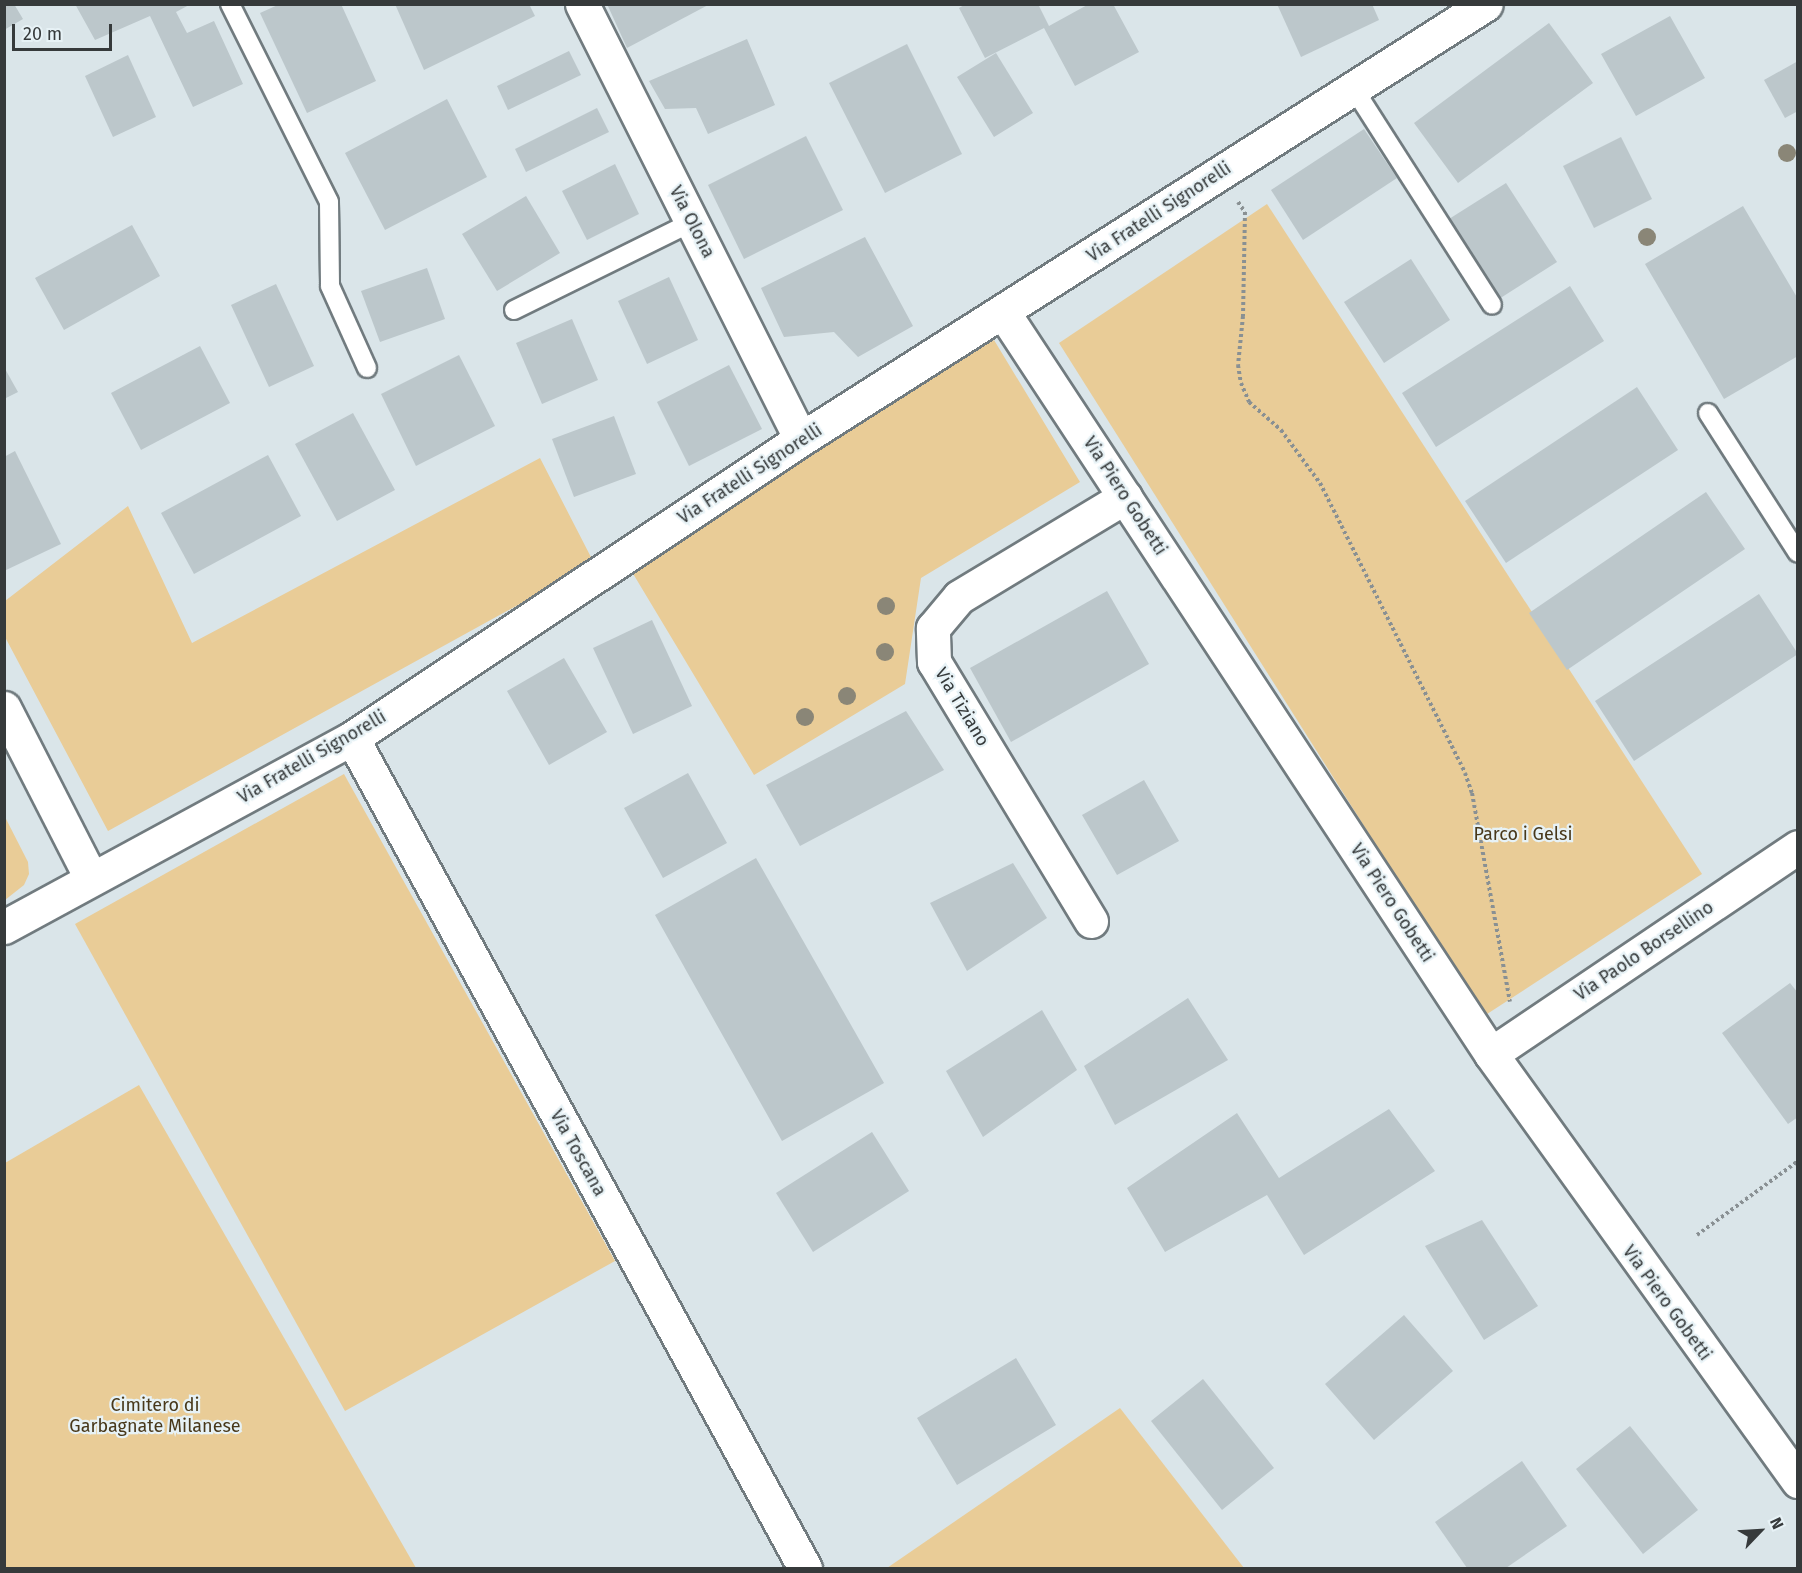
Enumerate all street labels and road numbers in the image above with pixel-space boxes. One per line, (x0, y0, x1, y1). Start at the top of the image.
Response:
street label: Via Fratelli Signorelli (1083, 157, 1235, 267)
street label: Via Olona (665, 182, 719, 262)
street label: Via Fratelli Signorelli (674, 419, 826, 529)
street label: Via Piero Gobetti (1079, 433, 1171, 559)
street label: Via Tiziano (930, 664, 994, 750)
street label: Via Fratelli Signorelli (234, 706, 390, 808)
street label: Via Piero Gobetti (1346, 840, 1438, 966)
street label: Via Paolo Borsellino (1570, 896, 1718, 1006)
street label: Via Toscana (545, 1106, 611, 1200)
street label: Via Piero Gobetti (1618, 1241, 1716, 1365)

